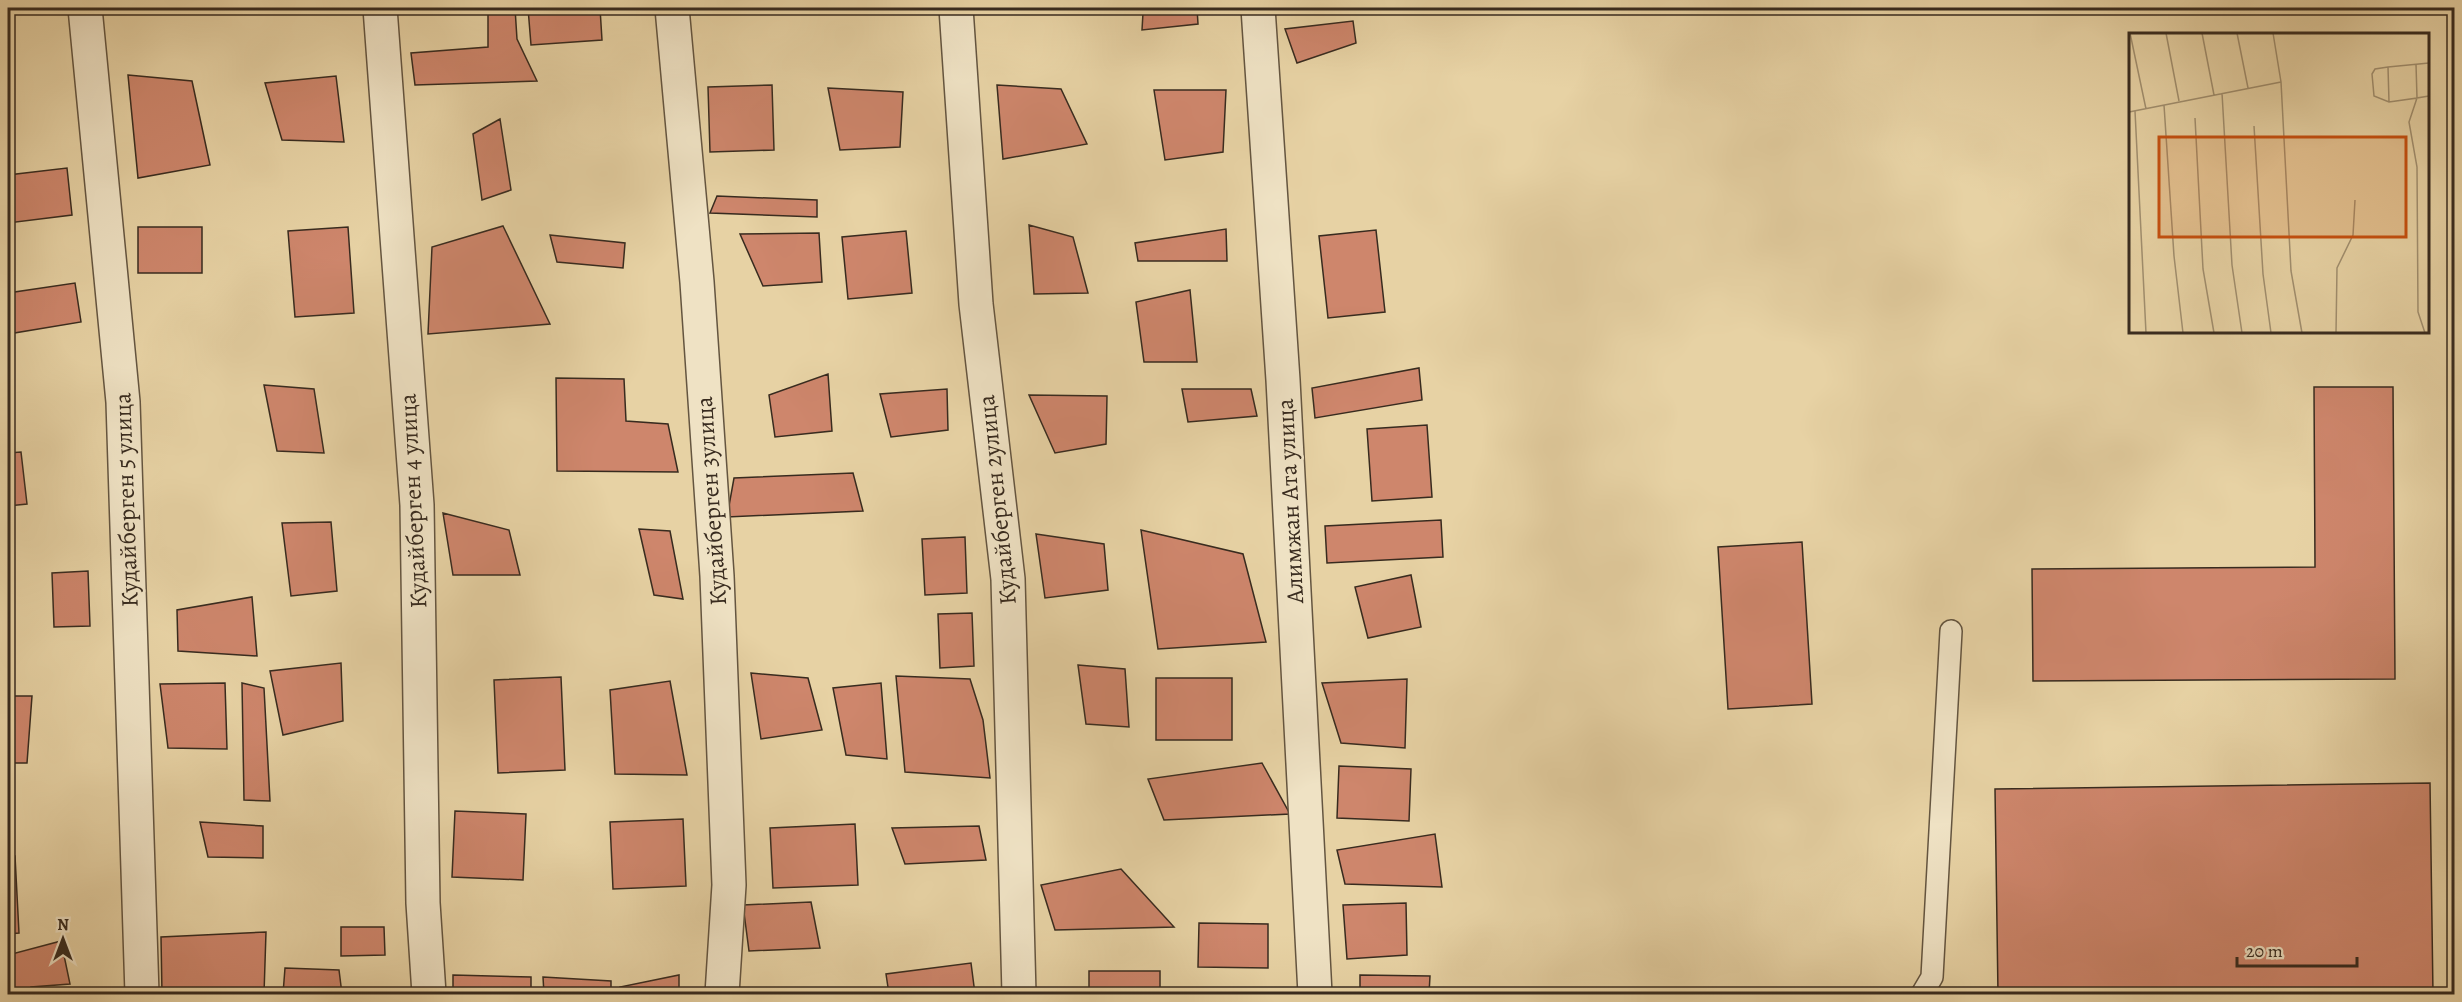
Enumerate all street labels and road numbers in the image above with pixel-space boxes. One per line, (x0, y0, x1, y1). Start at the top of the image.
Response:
street label: Кудайберген 5 улица (106, 392, 146, 608)
street label: Кудайберген 4 улица (391, 393, 435, 609)
street label: Кудайберген 2улица (970, 393, 1024, 607)
street label: Кудайберген 3улица (688, 395, 734, 607)
street label: Алимжан Ата улица (1269, 398, 1311, 605)

